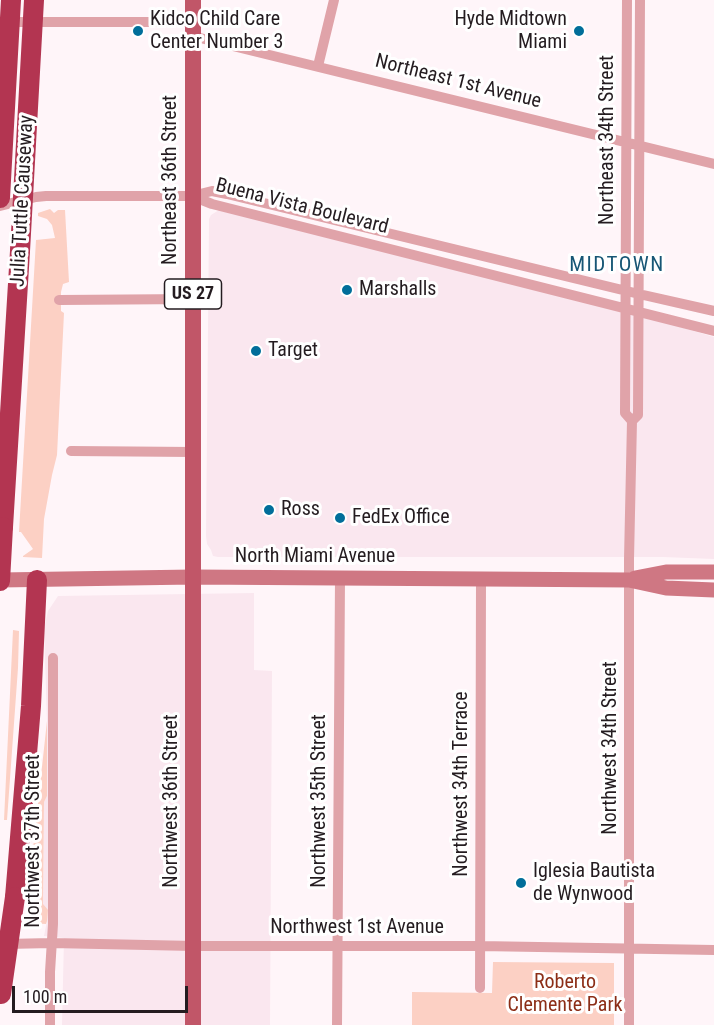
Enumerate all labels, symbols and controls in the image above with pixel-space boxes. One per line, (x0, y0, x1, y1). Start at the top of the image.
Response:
place label: Kidco Child Care Center Number 3 (150, 8, 283, 55)
place label: Hyde Midtown Miami (454, 8, 567, 55)
marker: Kidco Child Care Center Number 3 (131, 24, 145, 38)
marker: Hyde Midtown Miami (572, 24, 586, 38)
street label: Northeast 1st Avenue (372, 50, 544, 114)
street label: Northeast 34th Street (596, 55, 620, 225)
street label: Northeast 36th Street (159, 95, 183, 265)
street label: Julia Tuttle Causeway (7, 114, 39, 288)
street label: Buena Vista Boulevard (213, 174, 391, 240)
district label: MIDTOWN (569, 253, 665, 279)
place label: Marshalls (359, 278, 436, 302)
road number: US 27 (164, 279, 222, 309)
marker: Marshalls (340, 283, 354, 297)
place label: Target (268, 339, 318, 363)
marker: Target (249, 344, 263, 358)
place label: Ross (281, 498, 320, 522)
marker: Ross (262, 503, 276, 517)
place label: FedEx Office (352, 506, 450, 530)
marker: FedEx Office (333, 511, 347, 525)
street label: North Miami Avenue (235, 545, 395, 569)
street label: Northwest 34th Street (599, 661, 623, 835)
street label: Northwest 34th Terrace (450, 691, 474, 877)
street label: Northwest 36th Street (160, 714, 184, 888)
street label: Northwest 35th Street (308, 714, 332, 888)
street label: Northwest 37th Street (22, 754, 46, 928)
place label: Iglesia Bautista de Wynwood (533, 860, 655, 907)
marker: Iglesia Bautista de Wynwood (514, 876, 528, 890)
street label: Northwest 1st Avenue (270, 916, 444, 940)
park label: Roberto Clemente Park (508, 971, 622, 1018)
scale bar (15, 974, 190, 1012)
text: 100 m (23, 986, 67, 1007)

